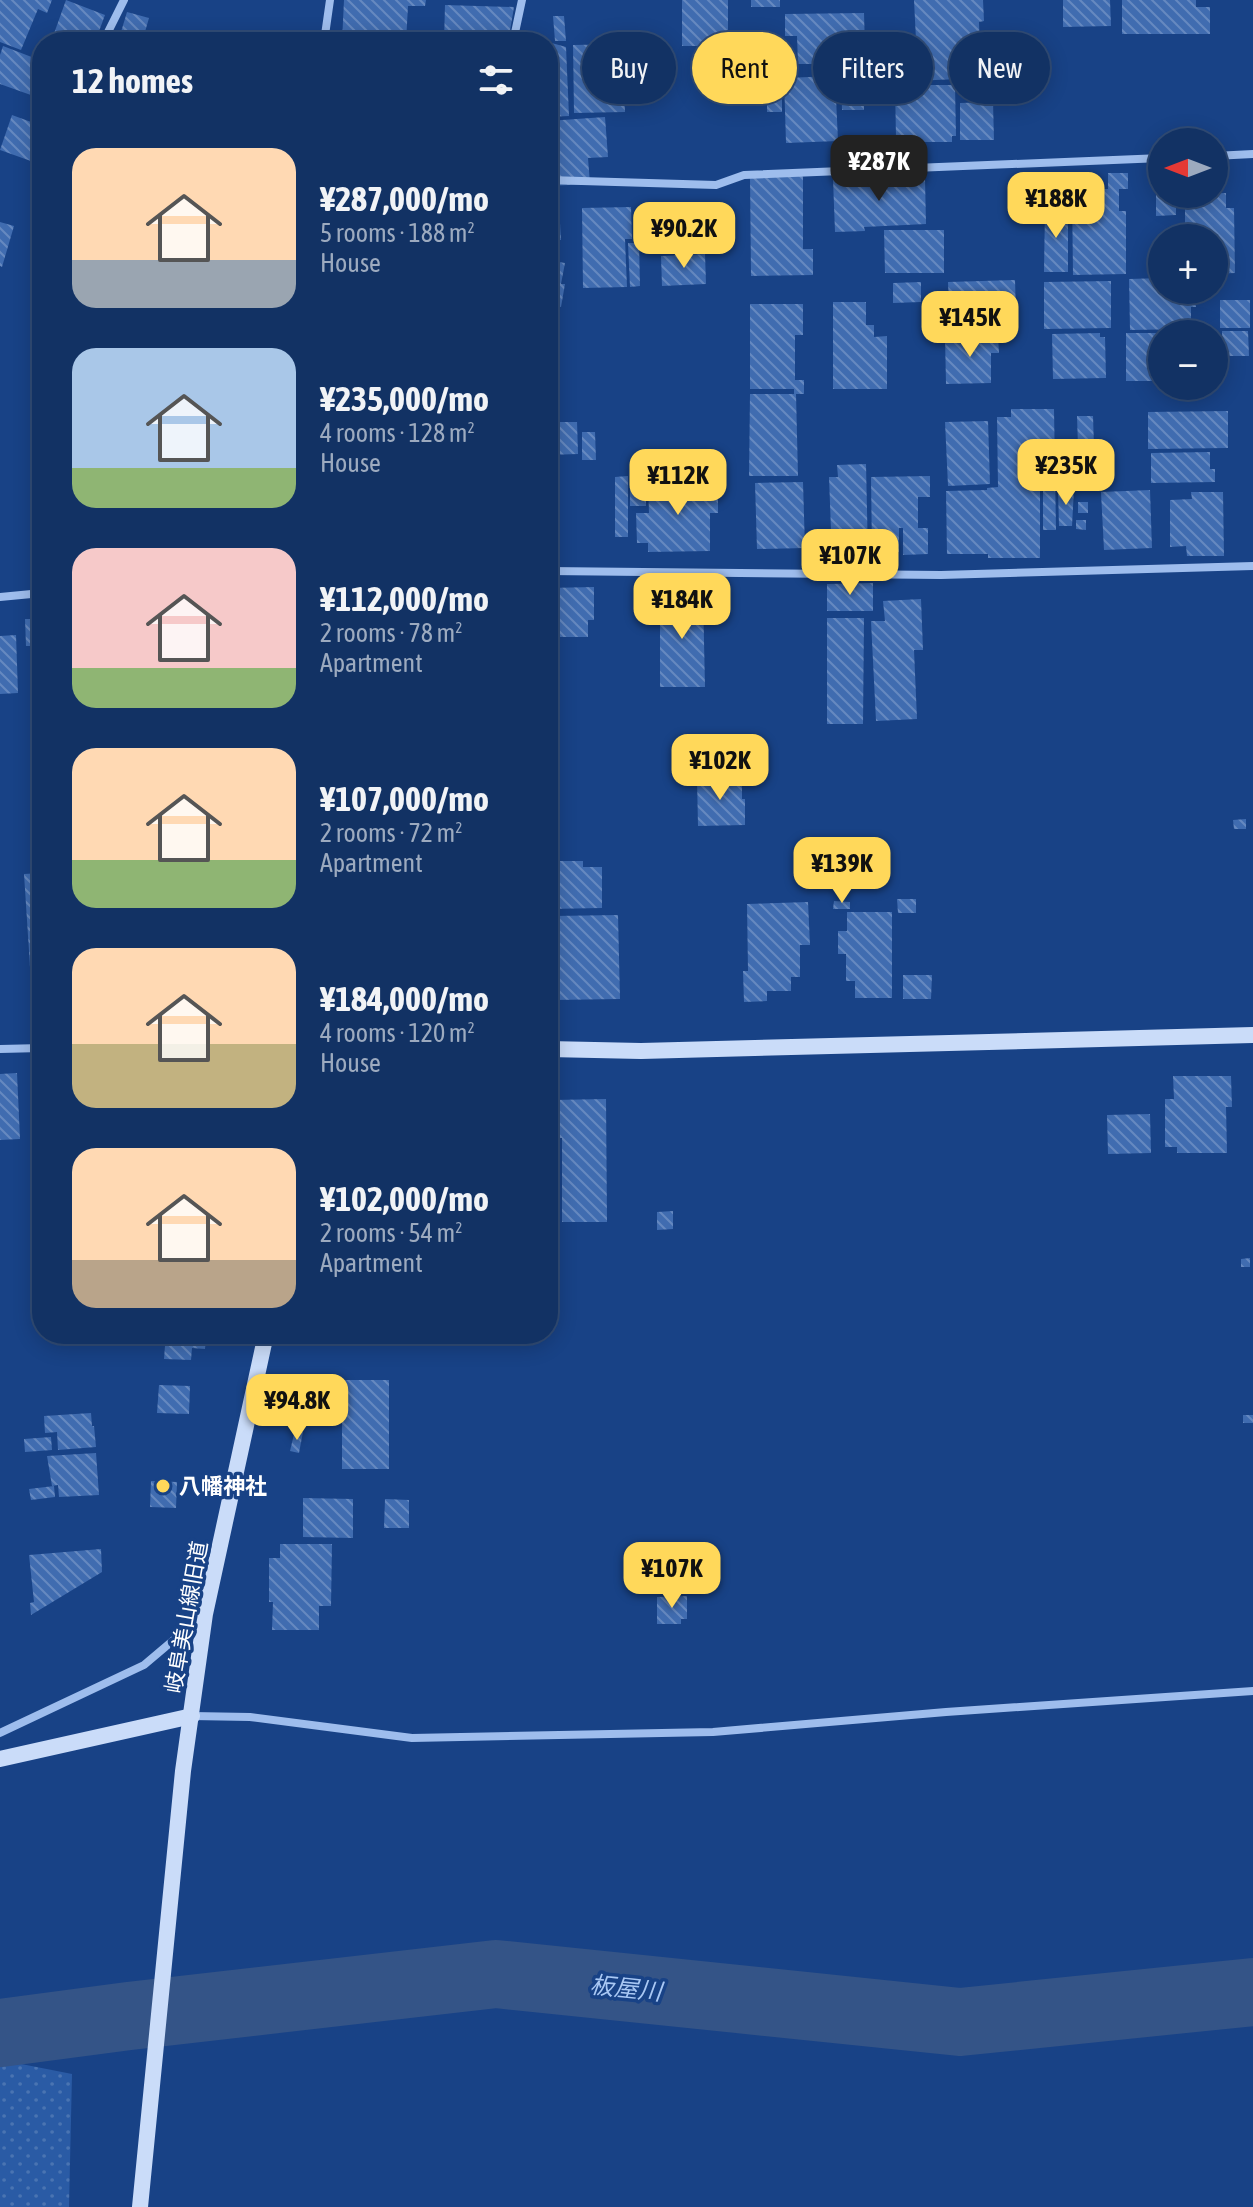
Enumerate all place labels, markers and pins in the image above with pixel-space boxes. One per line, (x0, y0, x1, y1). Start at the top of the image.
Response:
pin: ¥287K (823, 135, 935, 203)
pin: ¥188K (1000, 172, 1112, 240)
pin: ¥90.2K (619, 202, 749, 270)
pin: ¥145K (914, 291, 1026, 359)
pin: ¥235K (1010, 439, 1122, 507)
pin: ¥112K (622, 449, 734, 517)
pin: ¥107K (794, 529, 906, 597)
pin: ¥184K (626, 573, 738, 641)
pin: ¥102K (664, 734, 776, 802)
pin: ¥139K (786, 837, 898, 905)
pin: ¥94.8K (232, 1374, 362, 1442)
place label: 八幡神社 (179, 1473, 267, 1499)
marker: 八幡神社 (154, 1477, 172, 1495)
pin: ¥107K (616, 1542, 728, 1610)

